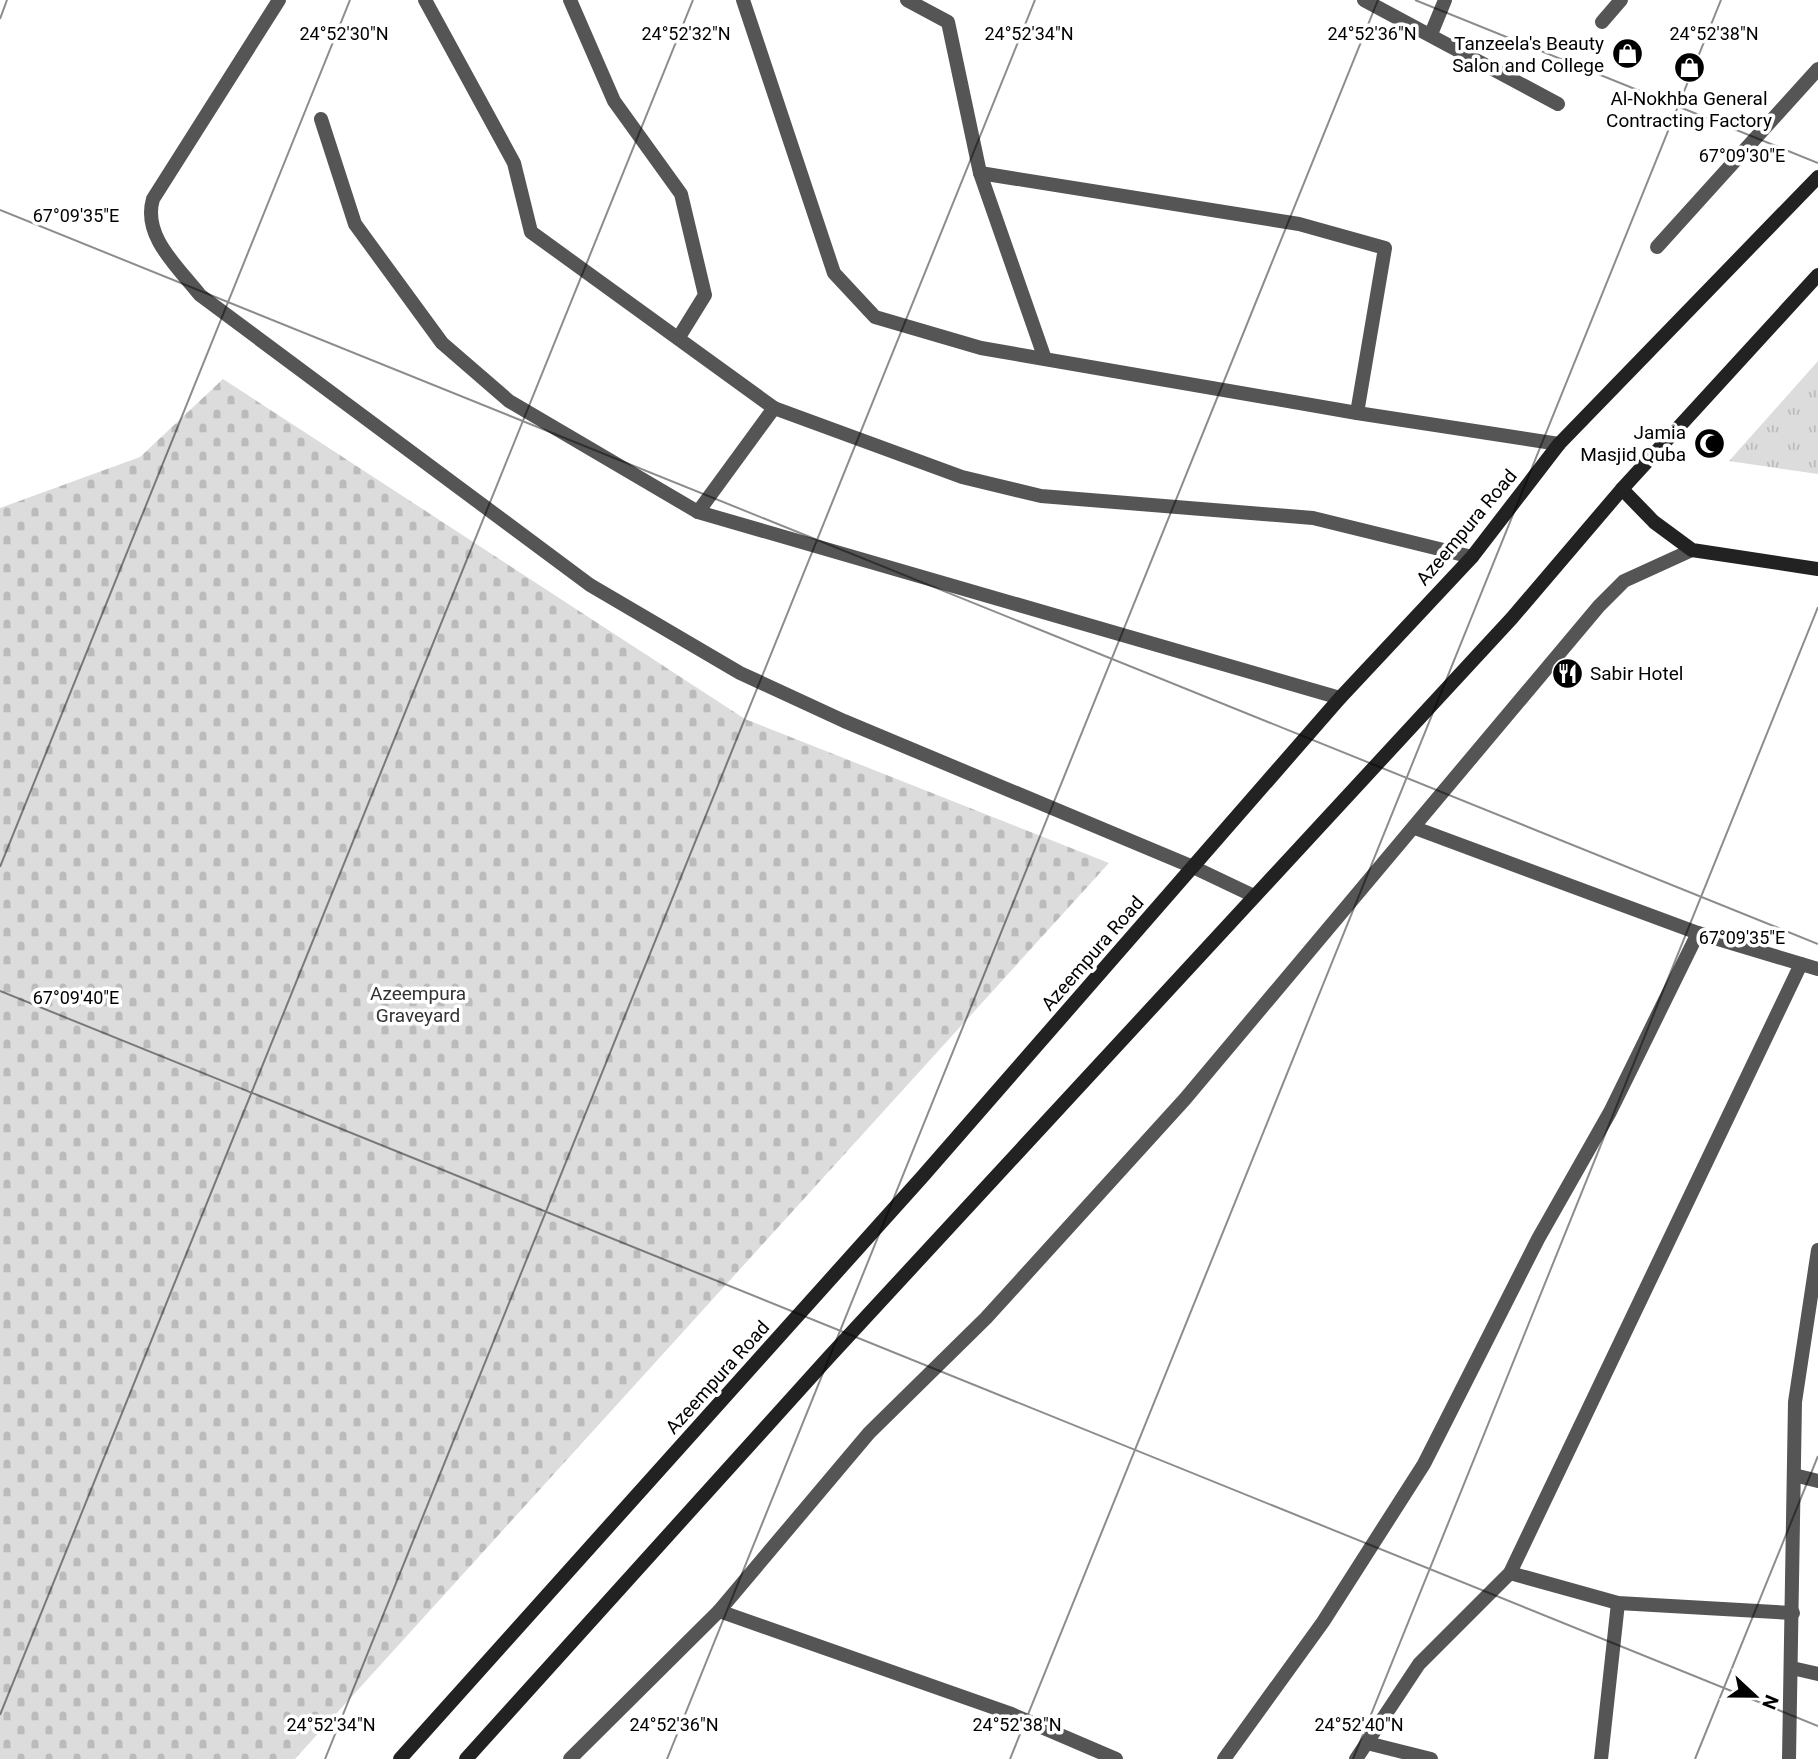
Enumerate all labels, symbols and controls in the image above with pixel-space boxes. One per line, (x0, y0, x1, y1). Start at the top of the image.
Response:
text: 24°52'30"N (299, 23, 389, 44)
text: 24°52'32"N (641, 23, 731, 44)
text: 24°52'34"N (984, 23, 1074, 44)
text: 24°52'36"N (1327, 23, 1417, 44)
text: 24°52'38"N (1669, 23, 1759, 44)
place label: Tanzeela's Beauty Salon and College (1452, 32, 1604, 77)
shop icon: Tanzeela's Beauty Salon and College (1610, 37, 1644, 71)
shop icon: Al-Nokhba General Contracting Factory (1672, 50, 1706, 84)
place label: Al-Nokhba General Contracting Factory (1606, 87, 1772, 132)
text: 67°09'30"E (1699, 145, 1785, 166)
text: 67°09'35"E (33, 205, 119, 226)
place label: Jamia Masjid Quba (1580, 421, 1686, 466)
mosque icon: Jamia Masjid Quba (1692, 426, 1726, 460)
street label: Azeempura Road (1411, 465, 1522, 590)
restaurant icon: Sabir Hotel (1550, 656, 1584, 690)
place label: Sabir Hotel (1590, 662, 1683, 685)
street label: Azeempura Road (1036, 891, 1148, 1015)
text: 67°09'35"E (1699, 927, 1785, 948)
park label: Azeempura Graveyard (370, 982, 466, 1027)
text: 67°09'40"E (33, 987, 119, 1008)
street label: Azeempura Road (660, 1316, 774, 1439)
north arrow (1720, 1661, 1790, 1731)
text: N (1757, 1692, 1783, 1713)
text: 24°52'34"N (286, 1714, 376, 1735)
text: 24°52'36"N (629, 1714, 719, 1735)
text: 24°52'38"N (972, 1714, 1062, 1735)
text: 24°52'40"N (1314, 1714, 1404, 1735)

